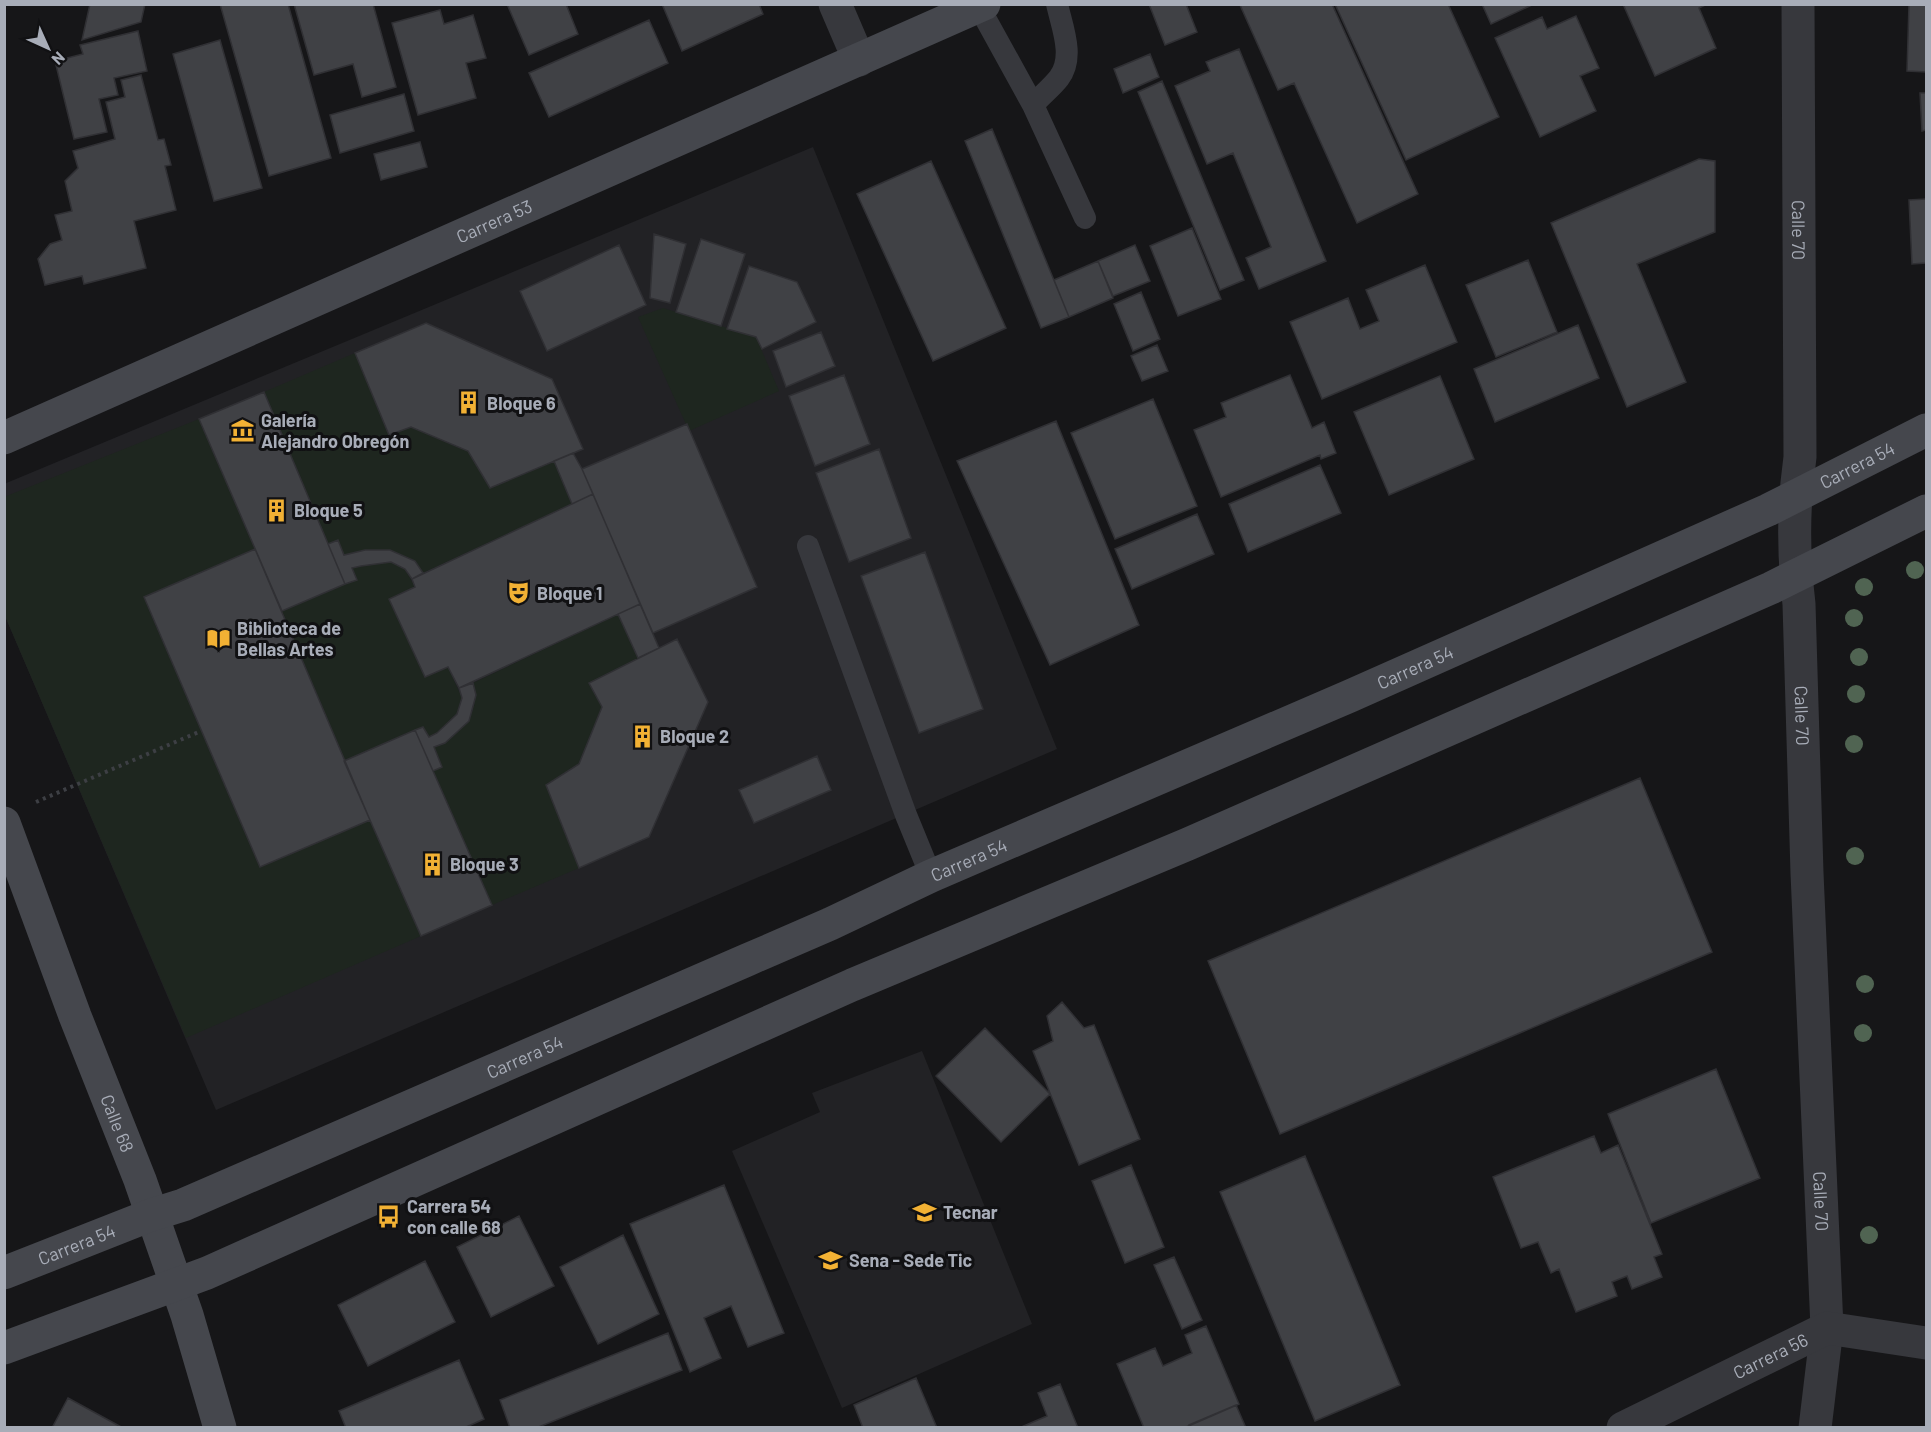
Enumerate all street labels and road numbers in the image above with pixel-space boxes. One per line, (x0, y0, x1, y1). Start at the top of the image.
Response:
street label: Carrera 53 (453, 195, 535, 247)
street label: Calle 70 (1788, 200, 1810, 260)
street label: Carrera 54 (1816, 437, 1898, 493)
street label: Carrera 54 (1373, 640, 1457, 694)
street label: Calle 70 (1790, 685, 1814, 746)
street label: Carrera 54 (927, 834, 1011, 886)
street label: Carrera 54 (483, 1030, 566, 1083)
street label: Calle 68 (96, 1091, 139, 1155)
street label: Calle 70 (1809, 1171, 1834, 1232)
street label: Carrera 54 (35, 1219, 118, 1270)
street label: Carrera 56 (1729, 1328, 1811, 1383)

